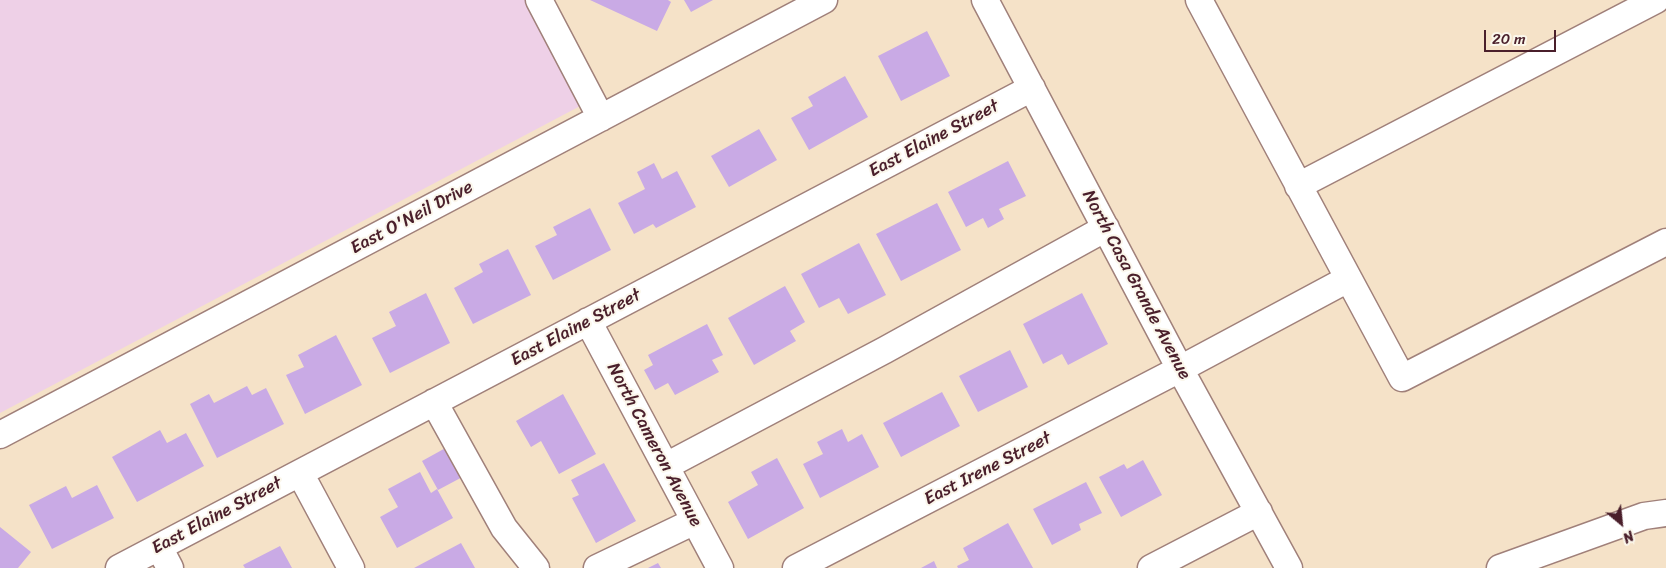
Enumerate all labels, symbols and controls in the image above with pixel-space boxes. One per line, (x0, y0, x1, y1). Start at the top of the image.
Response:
scale bar (1486, 20, 1558, 52)
text: 20 m (1492, 26, 1526, 52)
street label: East Elaine Street (865, 96, 1003, 182)
street label: East O'Neil Drive (347, 177, 477, 259)
street label: North Casa Grande Avenue (1077, 187, 1195, 383)
street label: East Elaine Street (507, 285, 645, 371)
street label: North Cameron Avenue (602, 359, 706, 531)
street label: East Irene Street (921, 428, 1055, 510)
street label: East Elaine Street (148, 473, 286, 559)
north arrow (1596, 498, 1646, 548)
text: N (1618, 523, 1638, 550)

